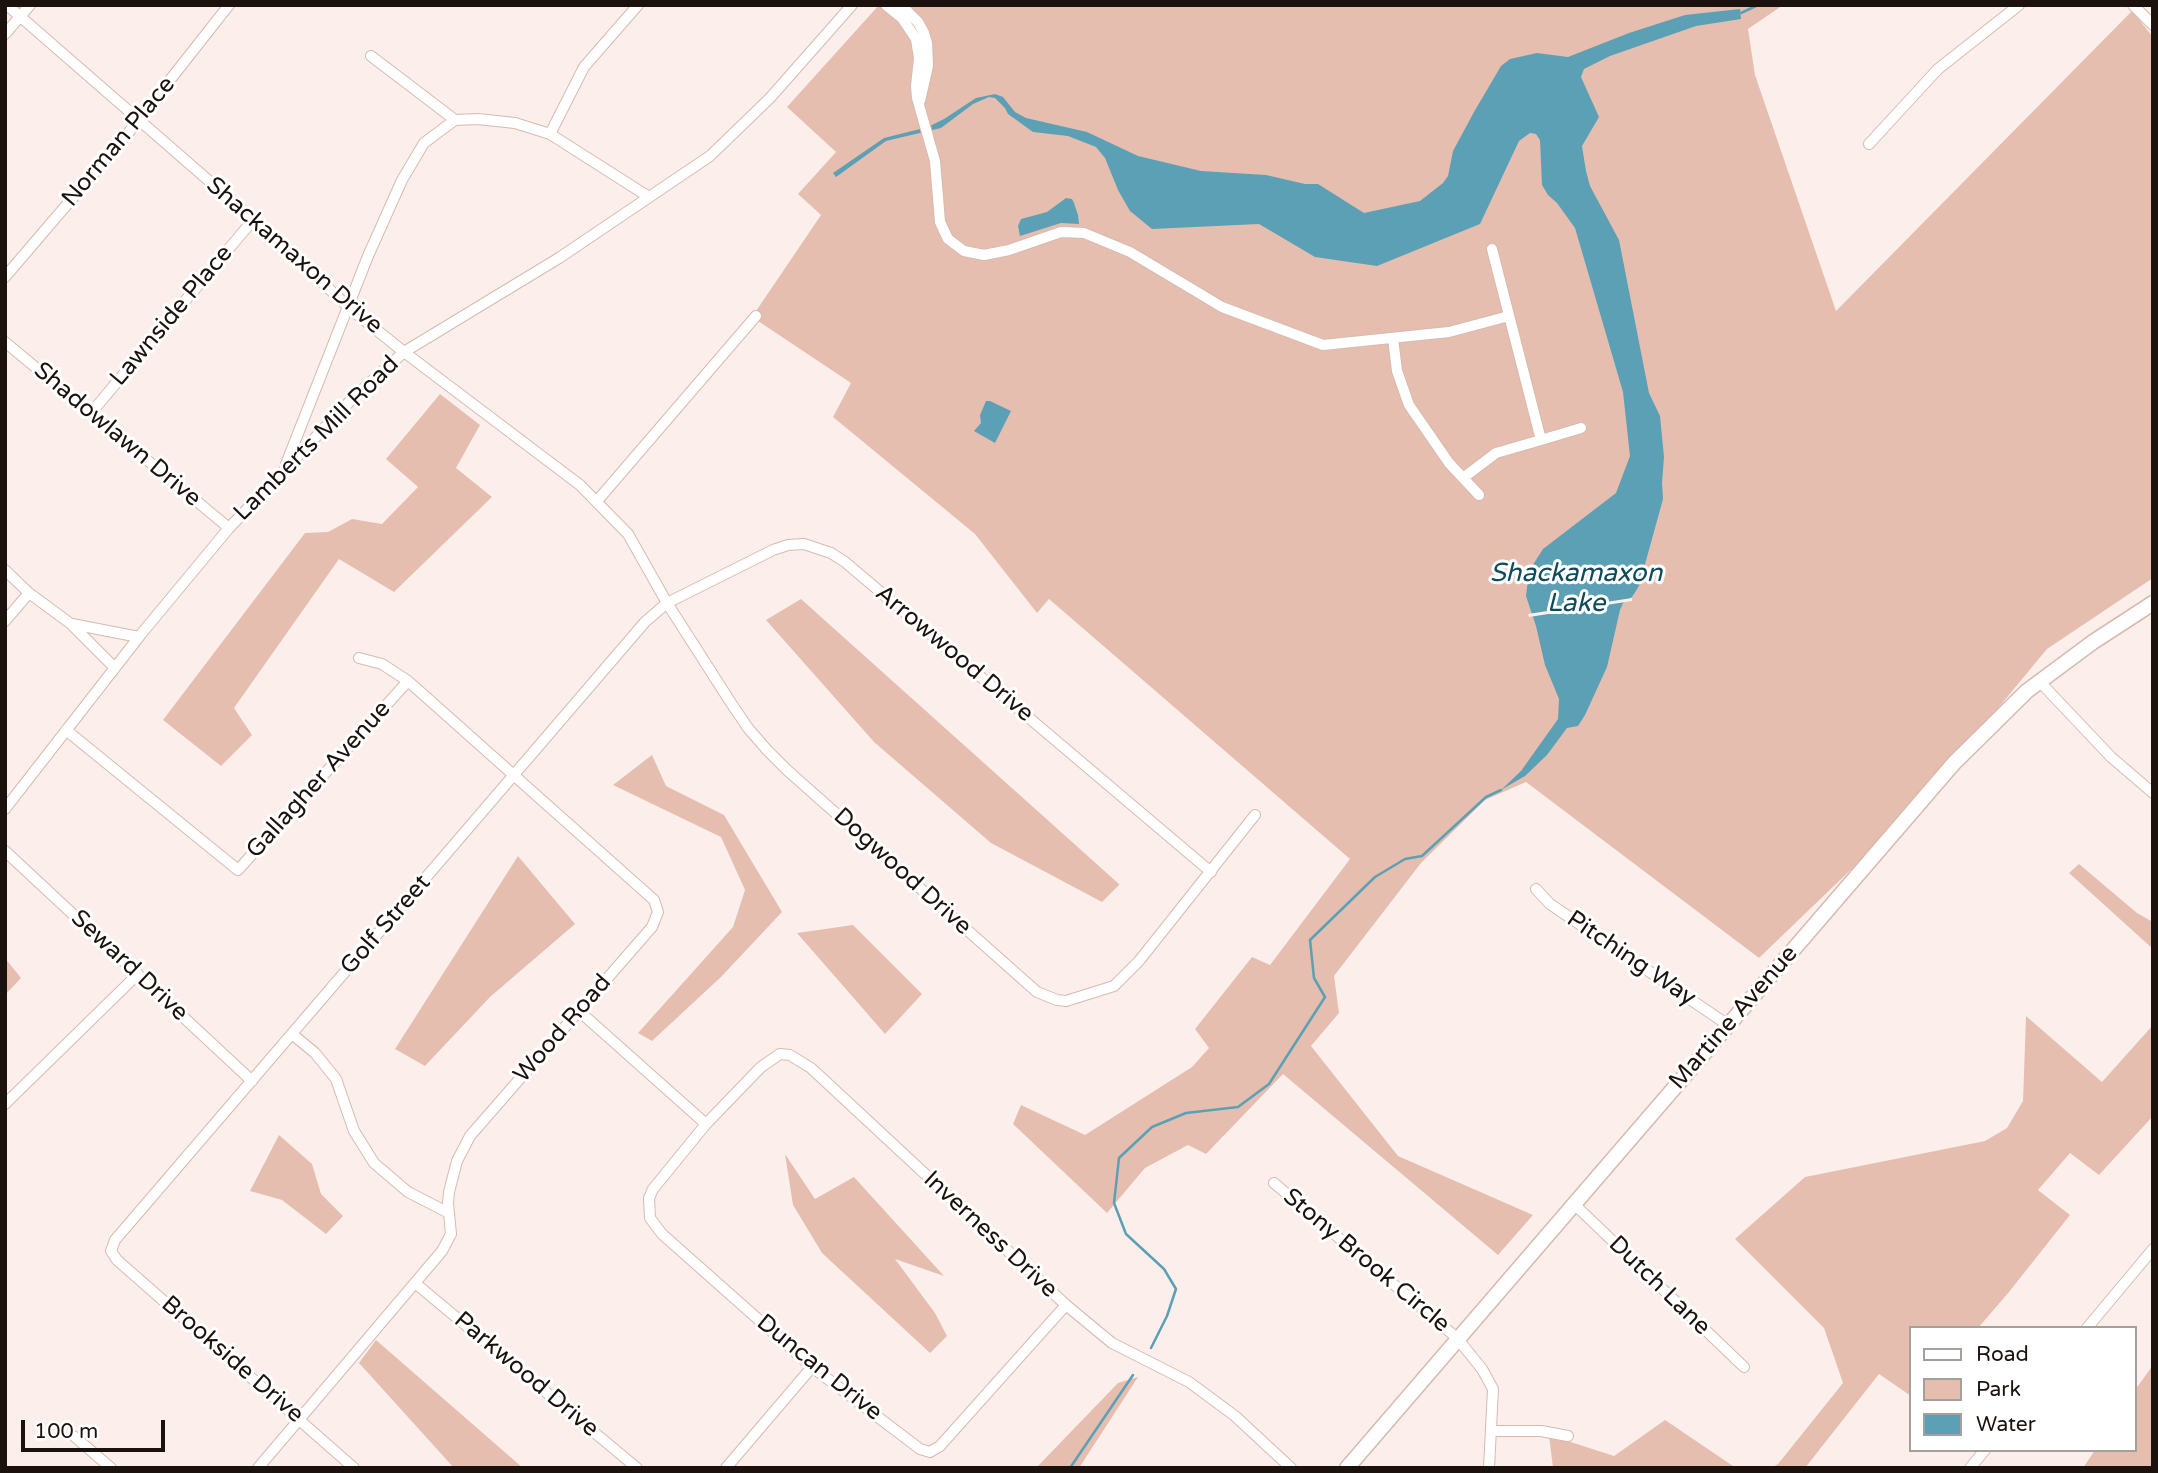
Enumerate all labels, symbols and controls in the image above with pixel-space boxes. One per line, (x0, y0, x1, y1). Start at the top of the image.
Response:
street label: Norman Place (56, 71, 182, 213)
street label: Shackamaxon Drive (200, 171, 388, 341)
street label: Lawnside Place (105, 240, 239, 392)
street label: Lamberts Mill Road (228, 350, 406, 528)
street label: Shadowlawn Drive (28, 357, 206, 513)
water label: Shackamaxon Lake (1490, 558, 1662, 620)
street label: Arrowwood Drive (869, 579, 1039, 729)
street label: Gallagher Avenue (241, 695, 397, 865)
street label: Dogwood Drive (827, 802, 977, 942)
street label: Golf Street (335, 869, 437, 981)
street label: Seward Drive (64, 904, 194, 1028)
street label: Pitching Way (1561, 905, 1701, 1013)
street label: Martine Avenue (1664, 940, 1804, 1096)
street label: Wood Road (508, 969, 618, 1089)
street label: Inverness Drive (917, 1166, 1063, 1304)
street label: Stony Brook Circle (1277, 1183, 1455, 1339)
street label: Dutch Lane (1602, 1230, 1716, 1342)
street label: Brookside Drive (155, 1290, 309, 1430)
street label: Parkwood Drive (448, 1306, 604, 1444)
street label: Duncan Drive (750, 1309, 888, 1427)
legend (1910, 1326, 2137, 1452)
text: Road (1976, 1342, 2029, 1367)
text: Park (1976, 1377, 2021, 1402)
scale bar (24, 1406, 168, 1450)
text: Water (1976, 1412, 2036, 1437)
text: 100 m (34, 1419, 98, 1444)

